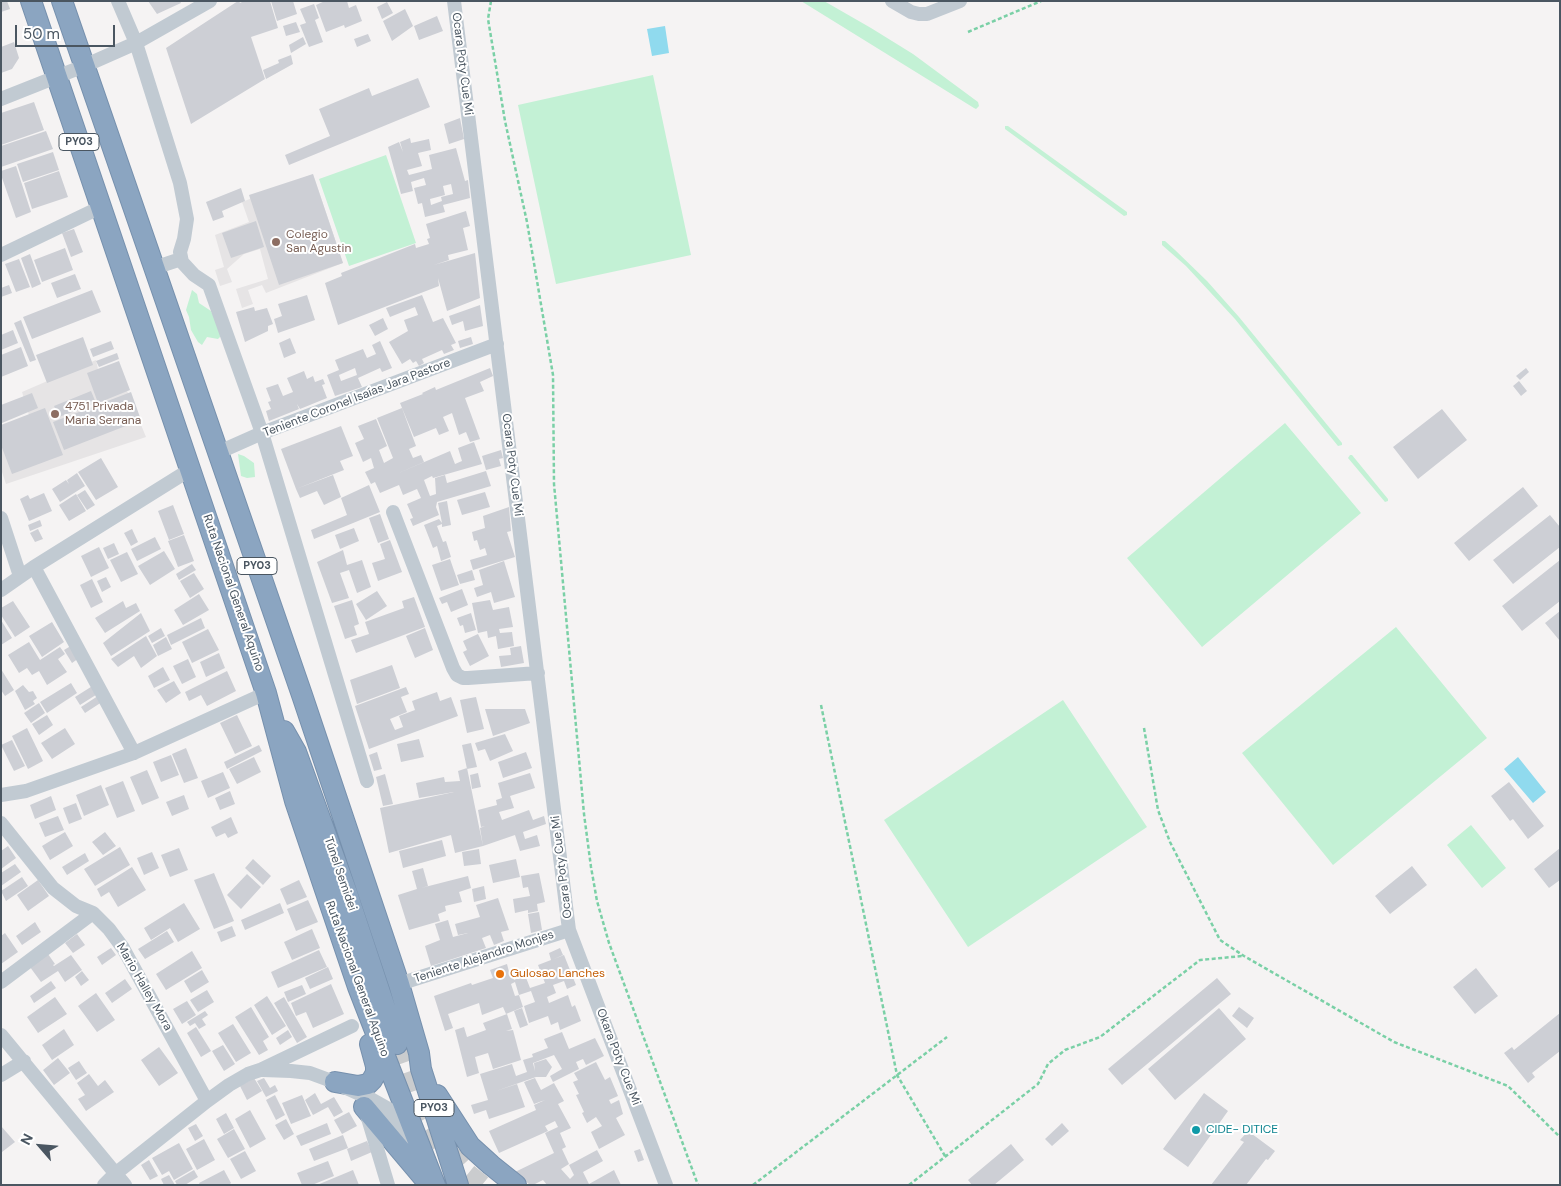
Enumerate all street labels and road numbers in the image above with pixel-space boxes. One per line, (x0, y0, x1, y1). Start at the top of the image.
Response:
street label: Ocara Poty Cue Mi (449, 12, 475, 116)
road number: PY03 (59, 134, 99, 150)
street label: Teniente Coronel Isaías Jara Pastore (261, 356, 453, 440)
street label: Ocara Poty Cue Mi (499, 413, 525, 517)
street label: Ruta Nacional General Aquino (199, 513, 267, 673)
road number: PY03 (237, 558, 277, 574)
street label: Ocara Poty Cue Mi (549, 815, 575, 919)
street label: Túnel Semidei (321, 835, 359, 913)
street label: Ruta Nacional General Aquino (322, 899, 392, 1059)
street label: Teniente Alejandro Monjes (412, 928, 556, 986)
street label: Mario Halley Mora (113, 941, 175, 1033)
street label: Okara Poty Cue Mi (593, 1007, 643, 1107)
road number: PY03 (414, 1100, 454, 1116)

